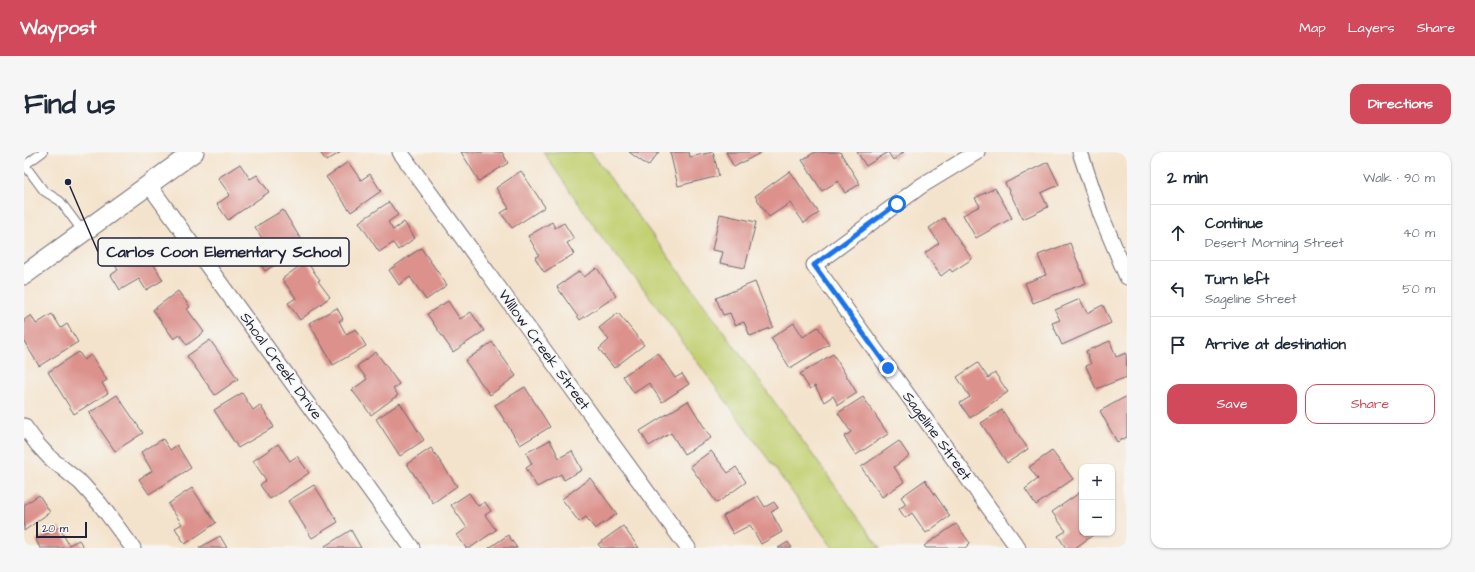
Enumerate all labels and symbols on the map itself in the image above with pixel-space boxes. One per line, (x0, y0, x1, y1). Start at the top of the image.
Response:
route start (888, 195, 906, 213)
callout: Carlos Coon Elementary School (98, 238, 349, 266)
text: Carlos Coon Elementary School (106, 241, 342, 264)
street label: Willow Creek Street (493, 285, 595, 415)
street label: Shoal Creek Drive (235, 308, 327, 424)
route end (879, 359, 897, 377)
street label: Sageline Street (897, 387, 977, 485)
scale bar (36, 520, 87, 539)

